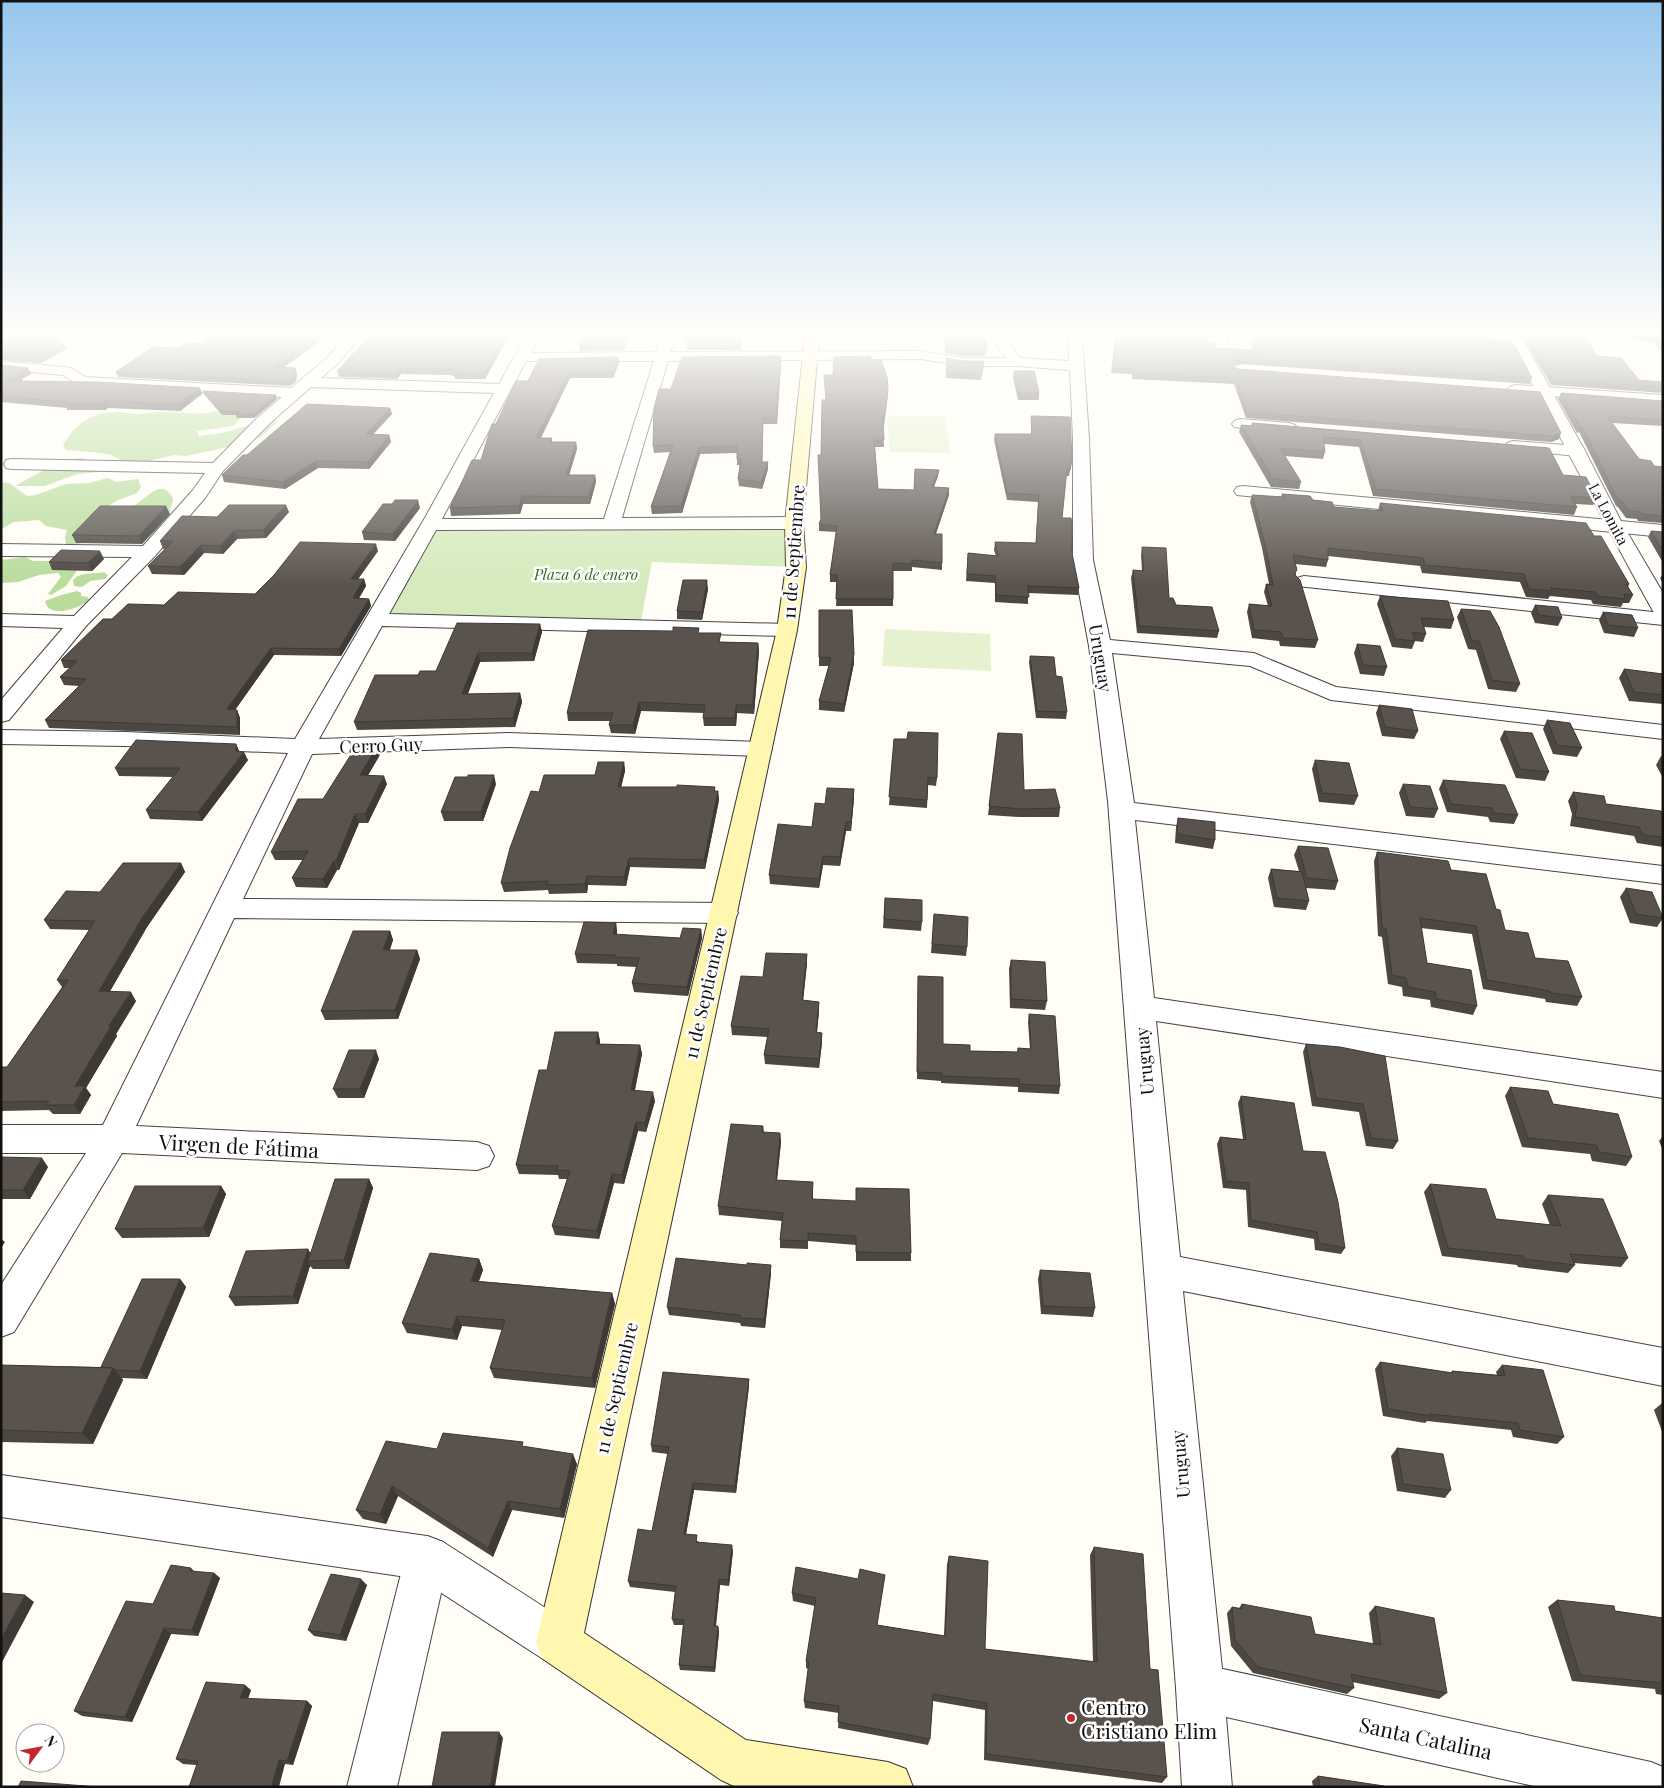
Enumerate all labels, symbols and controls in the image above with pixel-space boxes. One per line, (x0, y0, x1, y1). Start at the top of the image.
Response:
street label: La Lomita (1584, 480, 1634, 549)
street label: 11 de Septiembre (776, 484, 810, 620)
park label: Plaza 6 de enero (533, 564, 638, 584)
street label: Uruguay (1084, 622, 1118, 694)
street label: Cerro Guy (339, 732, 423, 758)
street label: 11 de Septiembre (678, 925, 732, 1061)
street label: Uruguay (1129, 1026, 1159, 1096)
street label: Virgen de Fátima (157, 1127, 320, 1163)
street label: 11 de Septiembre (589, 1320, 643, 1456)
street label: Uruguay (1165, 1429, 1195, 1499)
place label: Centro Cristiano Elim (1081, 1692, 1218, 1744)
street label: Santa Catalina (1357, 1709, 1496, 1765)
marker: Centro Cristiano Elim (1065, 1712, 1077, 1724)
north arrow (15, 1723, 65, 1773)
text: N (41, 1732, 62, 1750)

